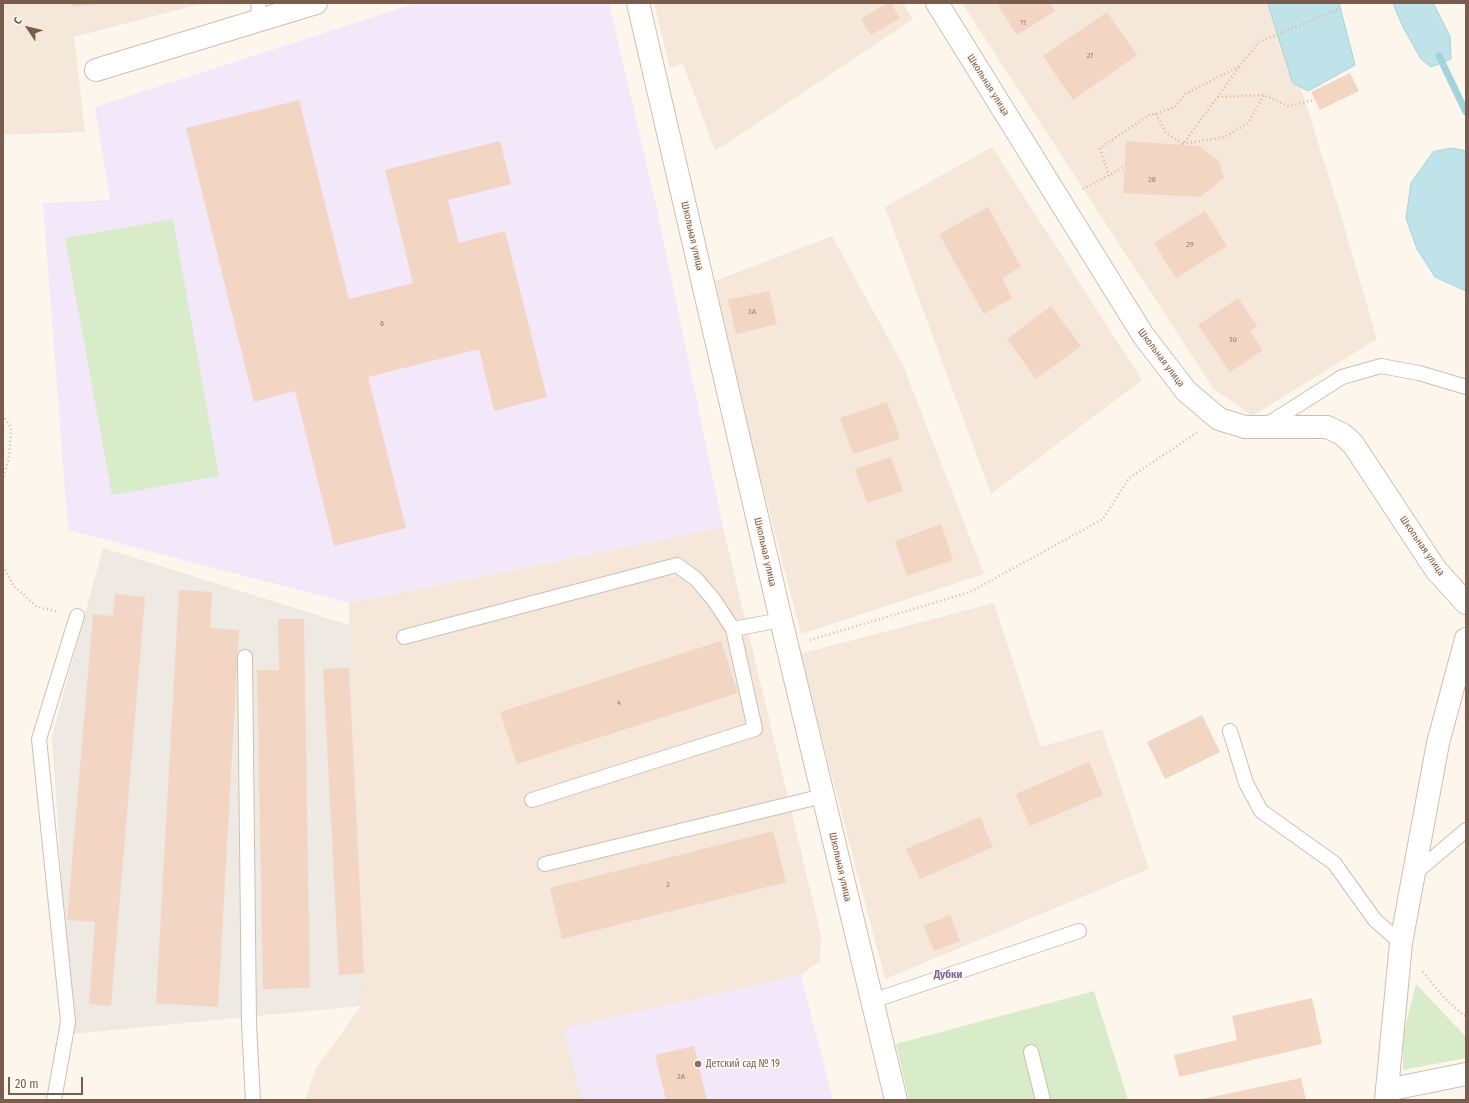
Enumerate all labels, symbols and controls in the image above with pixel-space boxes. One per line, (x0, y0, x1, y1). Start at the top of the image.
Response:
north arrow (8, 8, 48, 48)
text: С (11, 15, 25, 27)
house number: 11 (1020, 18, 1026, 28)
house number: 27 (1087, 51, 1093, 61)
street label: Школьная улица (964, 52, 1012, 118)
house number: 28 (1148, 175, 1156, 185)
street label: Школьная улица (678, 200, 706, 272)
house number: 29 (1186, 240, 1194, 250)
house number: 3А (748, 307, 756, 317)
house number: 6 (380, 319, 384, 329)
street label: Школьная улица (1135, 326, 1187, 390)
house number: 30 (1229, 335, 1237, 345)
street label: Школьная улица (1397, 514, 1447, 578)
street label: Школьная улица (751, 516, 779, 588)
house number: 4 (617, 698, 621, 708)
street label: Школьная улица (826, 831, 854, 903)
house number: 2 (666, 880, 670, 890)
district label: Дубки (934, 968, 962, 982)
place label: Детский сад № 19 (706, 1058, 780, 1070)
marker: Детский сад № 19 (693, 1059, 703, 1069)
scale bar (10, 1069, 85, 1095)
house number: 2А (677, 1072, 685, 1082)
text: 20 m (15, 1077, 39, 1091)

